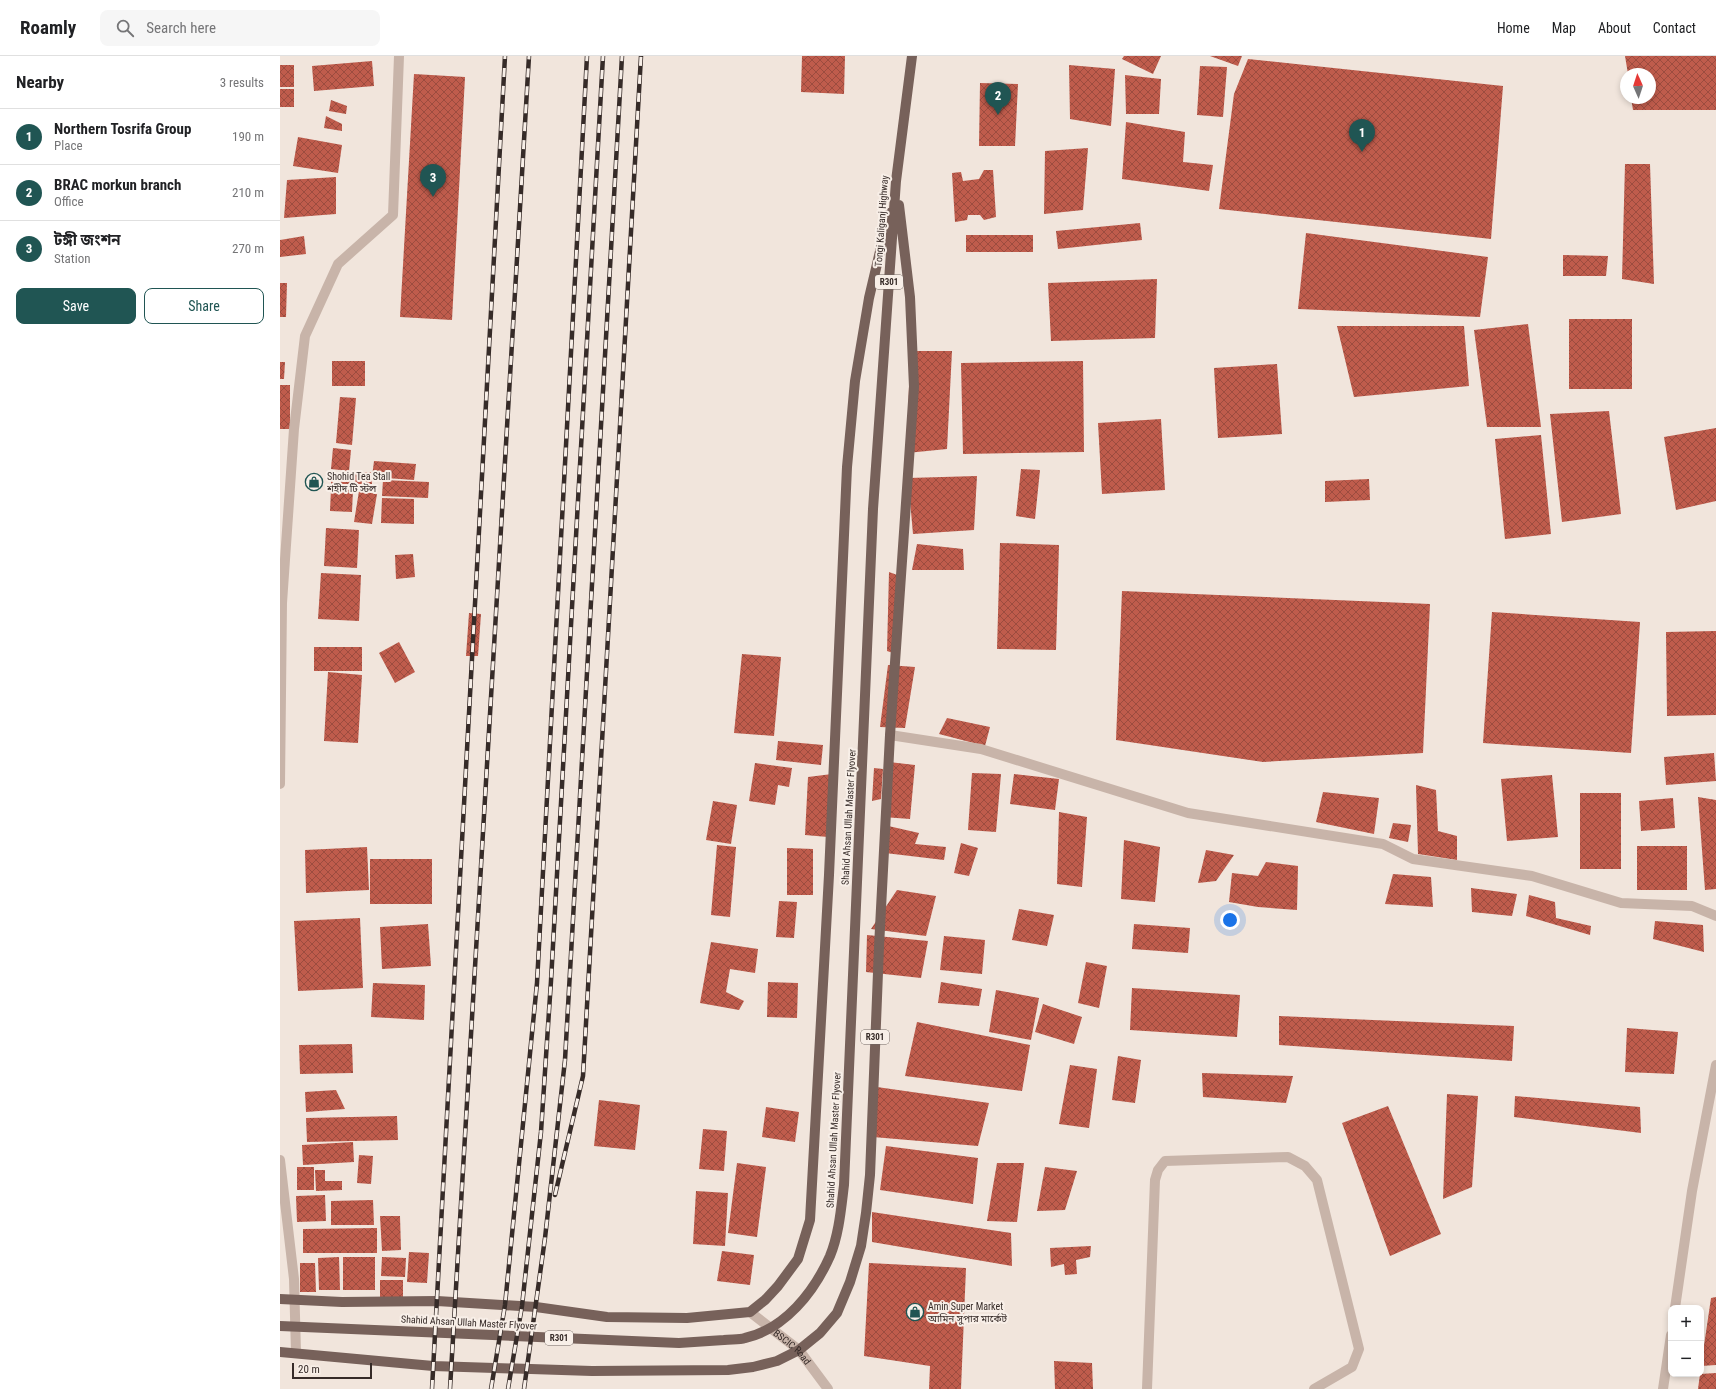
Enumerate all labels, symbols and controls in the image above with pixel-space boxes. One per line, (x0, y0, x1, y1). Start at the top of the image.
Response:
search box (100, 10, 380, 46)
text: Roamly (20, 16, 76, 39)
icon: search (114, 17, 136, 39)
text: Search here (146, 19, 216, 37)
text: Home (1497, 20, 1530, 36)
text: Map (1552, 20, 1576, 36)
text: About (1598, 20, 1631, 36)
text: Contact (1653, 20, 1696, 36)
north arrow (1620, 68, 1656, 104)
text: Nearby (16, 72, 64, 92)
text: 3 results (220, 75, 264, 90)
pin: 2 (985, 82, 1011, 115)
pin: 1 (1349, 119, 1375, 152)
text: Northern Tosrifa Group (54, 120, 191, 138)
text: 1 (26, 129, 32, 144)
text: 190 m (232, 129, 264, 144)
text: Place (54, 138, 83, 153)
pin: 3 (420, 164, 446, 197)
street label: Tongi Kaliganj Highway (873, 175, 890, 267)
text: BRAC morkun branch (54, 176, 181, 194)
text: 2 (26, 185, 32, 200)
text: 210 m (232, 185, 264, 200)
text: Office (54, 194, 84, 209)
text: টঙ্গী জংশন (54, 231, 121, 249)
text: 3 (26, 241, 32, 256)
text: 270 m (232, 241, 264, 256)
text: Station (54, 251, 90, 266)
road number: R301 (875, 275, 903, 289)
button: Save (16, 288, 136, 324)
button: Share (144, 288, 264, 324)
place label: Shohid Tea Stall শহীদ টি স্টল (326, 471, 390, 494)
shop icon: Shohid Tea Stall শহীদ টি স্টল (304, 472, 324, 492)
street label: Shahid Ahsan Ullah Master Flyover (839, 749, 858, 885)
your location (1220, 910, 1240, 930)
road number: R301 (861, 1030, 889, 1044)
street label: Shahid Ahsan Ullah Master Flyover (824, 1072, 843, 1208)
place label: Amin Super Market আমিন সুপার মার্কেট (927, 1301, 1007, 1325)
shop icon: Amin Super Market আমিন সুপার মার্কেট (905, 1302, 925, 1322)
map controls (1668, 1305, 1704, 1377)
button: + (1668, 1305, 1704, 1341)
street label: Shahid Ahsan Ullah Master Flyover (401, 1313, 537, 1332)
street label: BSCIC Road (771, 1327, 813, 1367)
road number: R301 (545, 1331, 573, 1345)
button: − (1668, 1341, 1704, 1377)
scale bar (292, 1361, 372, 1380)
text: 20 m (298, 1363, 320, 1376)

